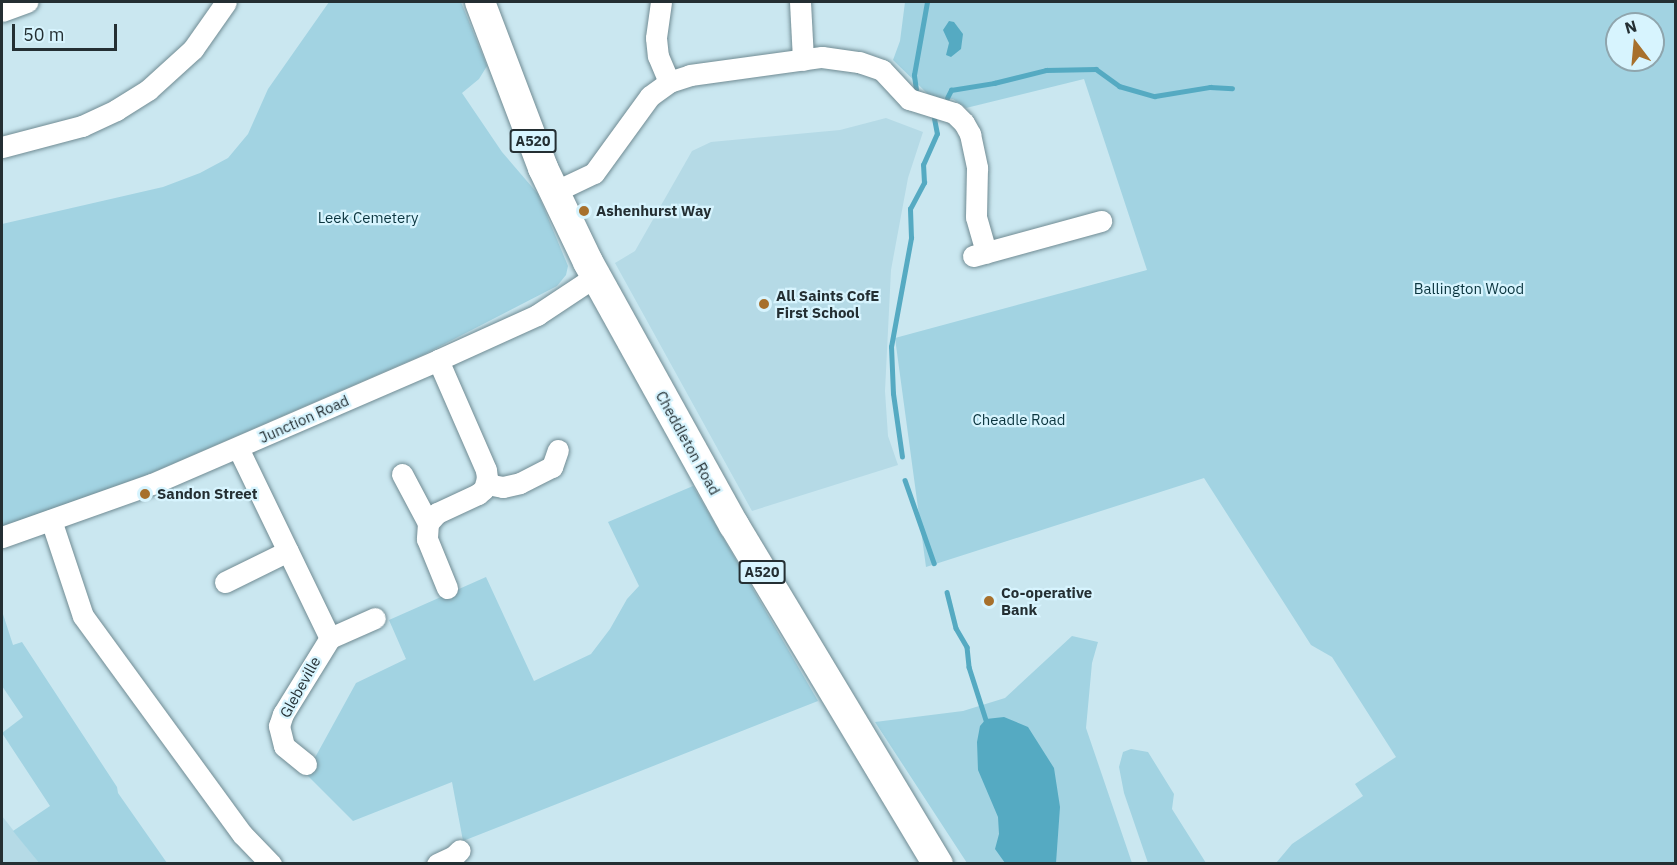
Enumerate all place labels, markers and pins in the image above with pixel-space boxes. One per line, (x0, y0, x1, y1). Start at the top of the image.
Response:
place label: Ashenhurst Way (596, 202, 711, 220)
marker: Ashenhurst Way (577, 204, 591, 218)
place label: All Saints CofE First School (776, 286, 879, 321)
marker: All Saints CofE First School (757, 297, 771, 311)
place label: Sandon Street (157, 485, 258, 503)
marker: Sandon Street (138, 487, 152, 501)
place label: Co-operative Bank (1001, 583, 1092, 618)
marker: Co-operative Bank (982, 594, 996, 608)

